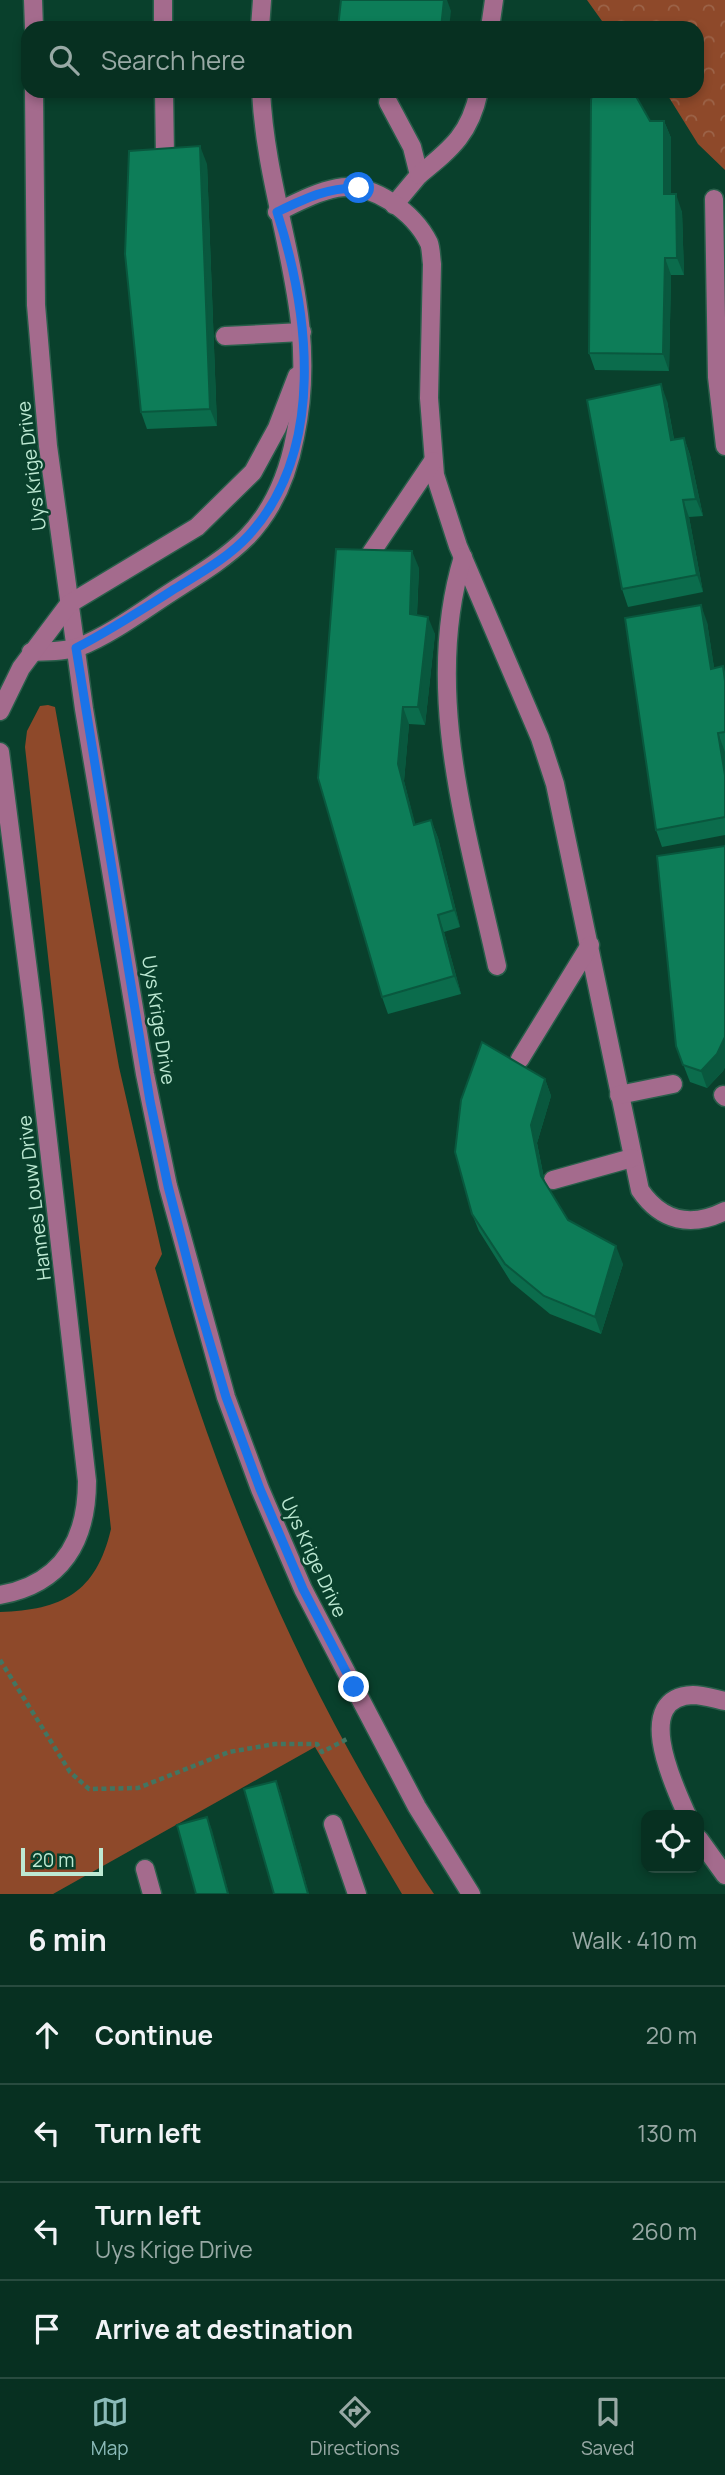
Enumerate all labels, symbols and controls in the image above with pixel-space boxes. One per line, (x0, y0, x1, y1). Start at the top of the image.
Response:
search box (21, 21, 704, 98)
icon: search (45, 41, 83, 79)
text: Search here (101, 42, 246, 78)
route start (343, 172, 374, 203)
street label: Uys Krige Drive (10, 400, 52, 532)
street label: Uys Krige Drive (136, 954, 182, 1086)
street label: Hannes Louw Drive (11, 1114, 57, 1282)
street label: Uys Krige Drive (275, 1492, 353, 1622)
route end (338, 1671, 369, 1702)
map controls (641, 1810, 704, 1873)
button: locate (641, 1810, 704, 1873)
scale bar (21, 1845, 103, 1877)
text: 20 m (32, 1847, 74, 1873)
text: 6 min (28, 1919, 107, 1960)
text: Walk · 410 m (572, 1924, 697, 1956)
icon: ahead (28, 2016, 66, 2054)
text: Continue (95, 2017, 213, 2053)
text: 20 m (646, 2019, 697, 2051)
icon: left (28, 2114, 66, 2152)
text: Turn left (95, 2115, 202, 2151)
text: 130 m (637, 2117, 697, 2149)
text: Turn left (95, 2197, 202, 2233)
icon: left (28, 2212, 66, 2250)
text: 260 m (631, 2215, 697, 2247)
text: Uys Krige Drive (95, 2233, 253, 2265)
icon: arrive (28, 2310, 66, 2348)
text: Arrive at destination (95, 2311, 353, 2347)
tab: Map (91, 2393, 129, 2461)
tab: Directions (310, 2393, 400, 2461)
tab: Saved (581, 2393, 634, 2461)

